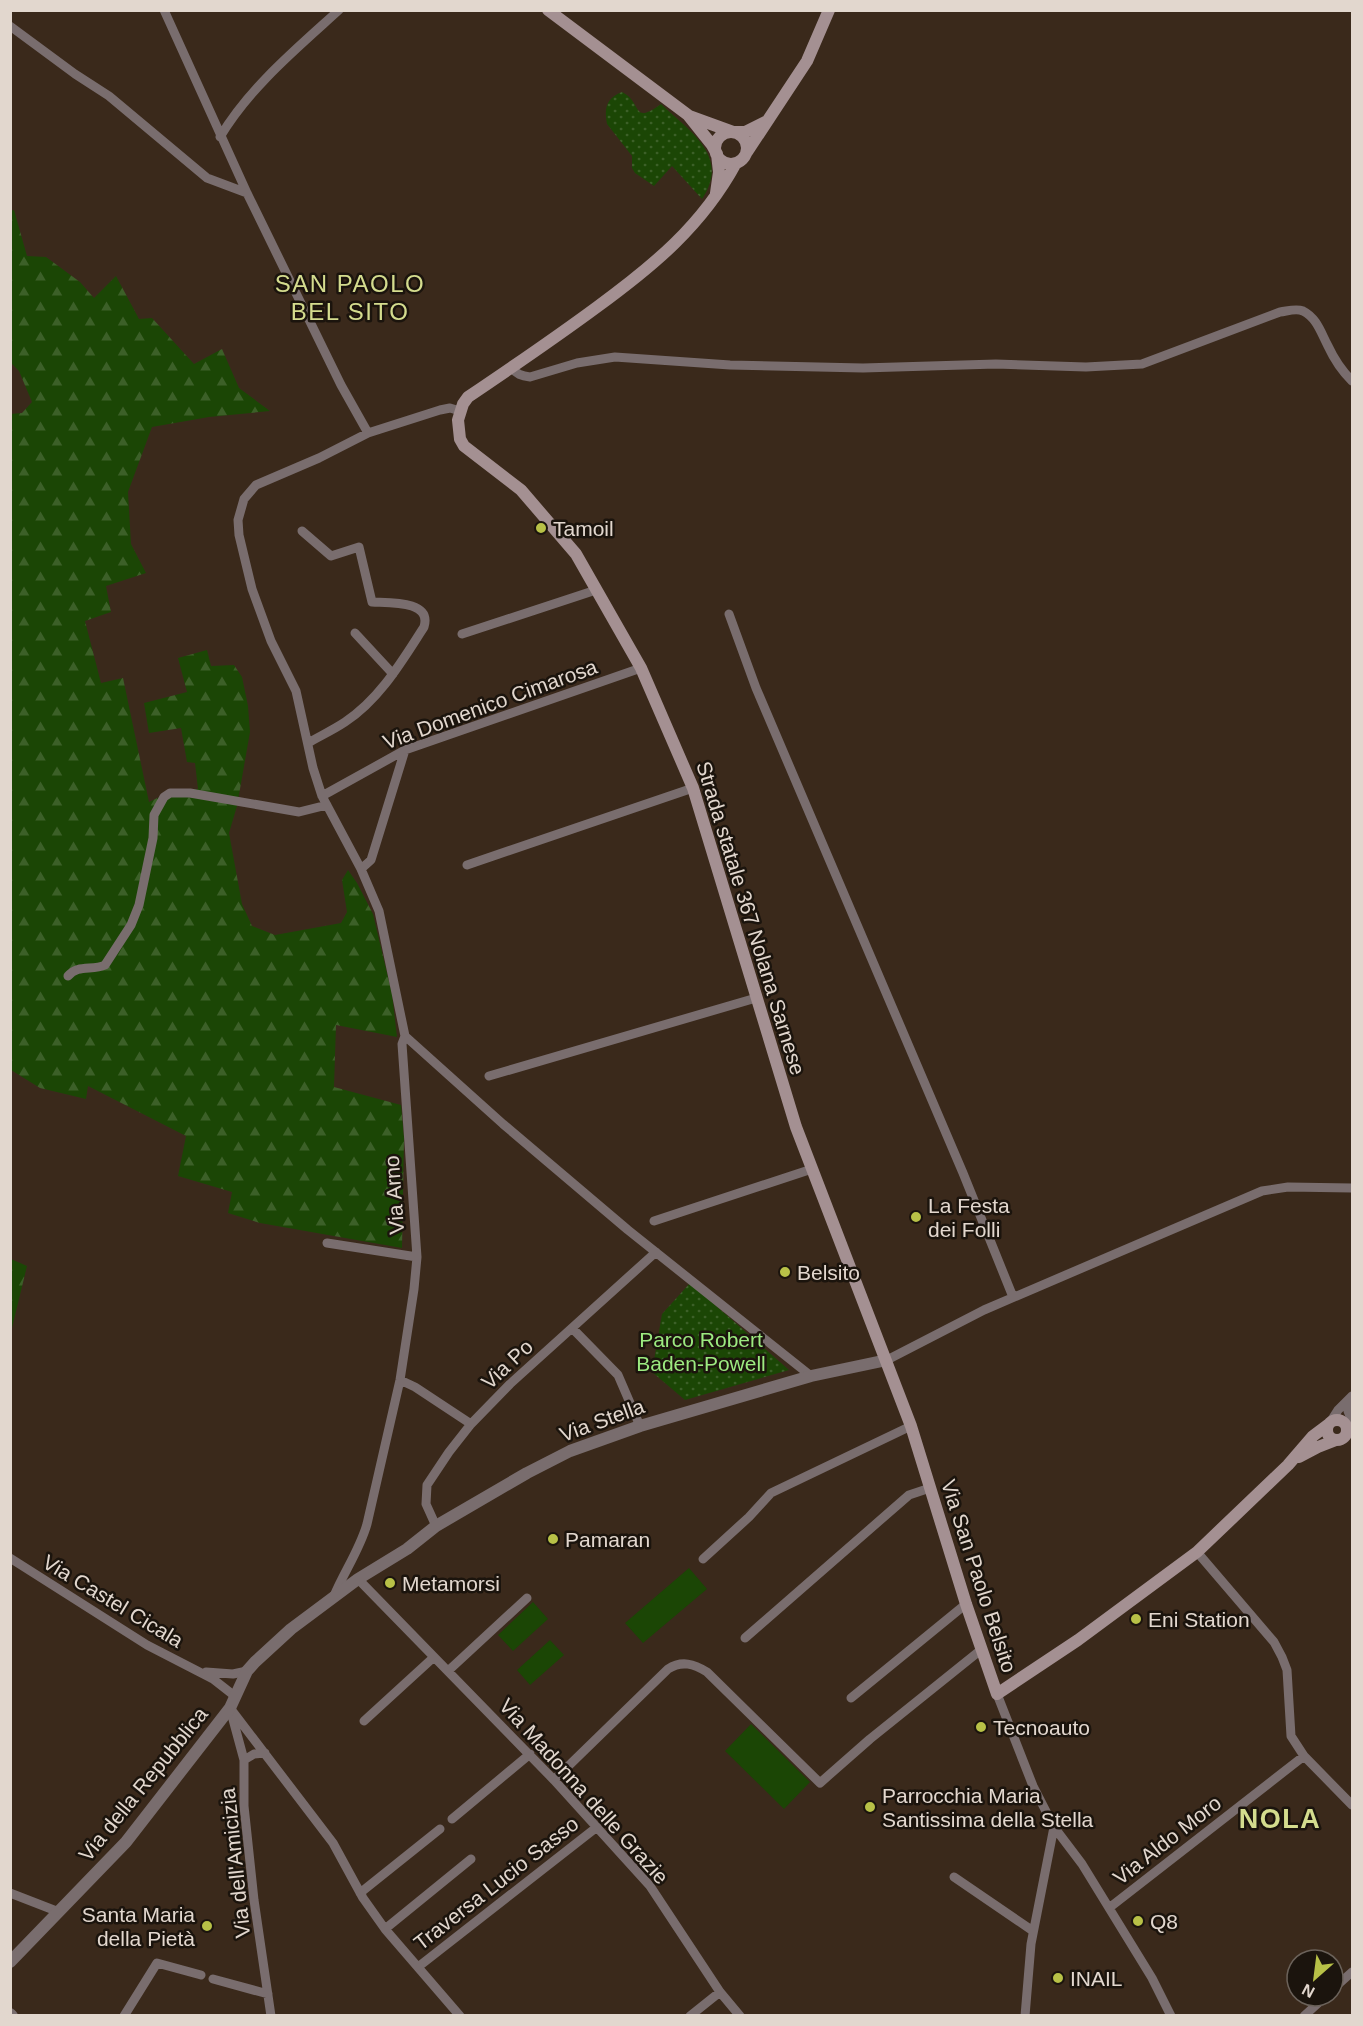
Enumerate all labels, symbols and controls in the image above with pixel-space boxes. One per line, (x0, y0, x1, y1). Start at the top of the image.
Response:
district label: SAN PAOLO BEL SITO (275, 270, 425, 325)
place label: Tamoil (553, 517, 614, 540)
marker: Tamoil (534, 521, 548, 535)
street label: Via Domenico Cimarosa (380, 654, 600, 753)
street label: Strada statale 367 Nolana Sarnese (692, 758, 810, 1078)
street label: Via Arno (380, 1155, 408, 1235)
place label: La Festa dei Folli (928, 1194, 1010, 1241)
marker: La Festa dei Folli (909, 1210, 923, 1224)
place label: Belsito (797, 1261, 860, 1284)
marker: Belsito (778, 1265, 792, 1279)
park label: Parco Robert Baden-Powell (636, 1328, 766, 1375)
street label: Via Po (477, 1335, 537, 1393)
street label: Via Stella (557, 1394, 648, 1446)
street label: Via San Paolo Belsito (937, 1477, 1021, 1675)
place label: Pamaran (565, 1528, 650, 1551)
marker: Pamaran (546, 1532, 560, 1546)
street label: Via Castel Cicala (39, 1550, 188, 1652)
place label: Metamorsi (402, 1572, 500, 1595)
marker: Metamorsi (383, 1576, 397, 1590)
place label: Eni Station (1148, 1608, 1250, 1631)
marker: Eni Station (1129, 1612, 1143, 1626)
street label: Via Madonna delle Grazie (495, 1694, 673, 1888)
street label: Via della Repubblica (74, 1702, 212, 1865)
place label: Tecnoauto (993, 1716, 1090, 1739)
marker: Tecnoauto (974, 1720, 988, 1734)
place label: Parrocchia Maria Santissima della Stella (882, 1784, 1094, 1831)
street label: Via dell'Amicizia (216, 1787, 254, 1939)
street label: Via Aldo Moro (1109, 1791, 1225, 1889)
marker: Parrocchia Maria Santissima della Stella (863, 1800, 877, 1814)
district label: NOLA (1239, 1804, 1321, 1834)
street label: Traversa Lucio Sasso (409, 1812, 583, 1954)
place label: Santa Maria della Pietà (82, 1903, 195, 1950)
place label: Q8 (1150, 1910, 1178, 1933)
marker: Q8 (1131, 1914, 1145, 1928)
marker: Santa Maria della Pietà (200, 1919, 214, 1933)
north arrow (1285, 1948, 1345, 2008)
place label: INAIL (1070, 1967, 1123, 1990)
marker: INAIL (1051, 1971, 1065, 1985)
text: N (1299, 1981, 1317, 2001)

